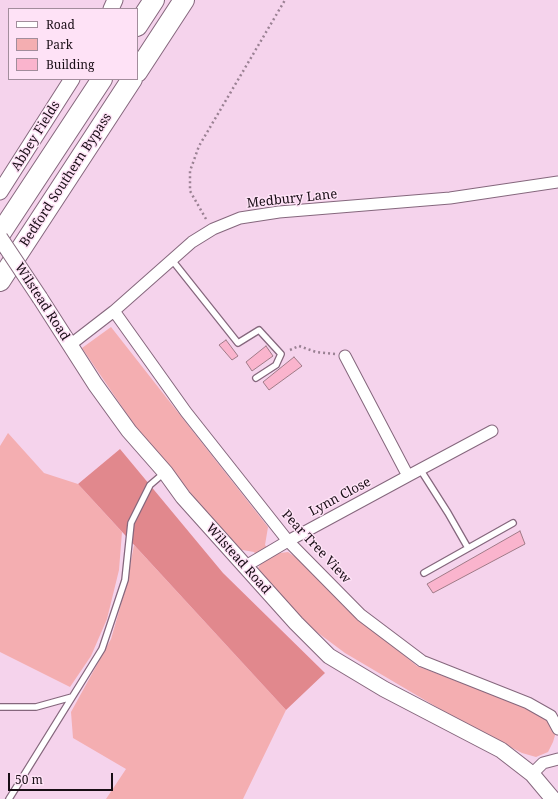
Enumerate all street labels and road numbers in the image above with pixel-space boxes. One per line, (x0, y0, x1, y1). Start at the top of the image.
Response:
street label: Abbey Fields (8, 98, 64, 174)
street label: Bedford Southern Bypass (17, 110, 115, 250)
street label: Medbury Lane (246, 186, 338, 212)
street label: Wilstead Road (11, 260, 73, 344)
street label: Lynn Close (307, 474, 373, 520)
street label: Pear Tree View (278, 507, 354, 587)
street label: Wilstead Road (202, 521, 274, 597)

